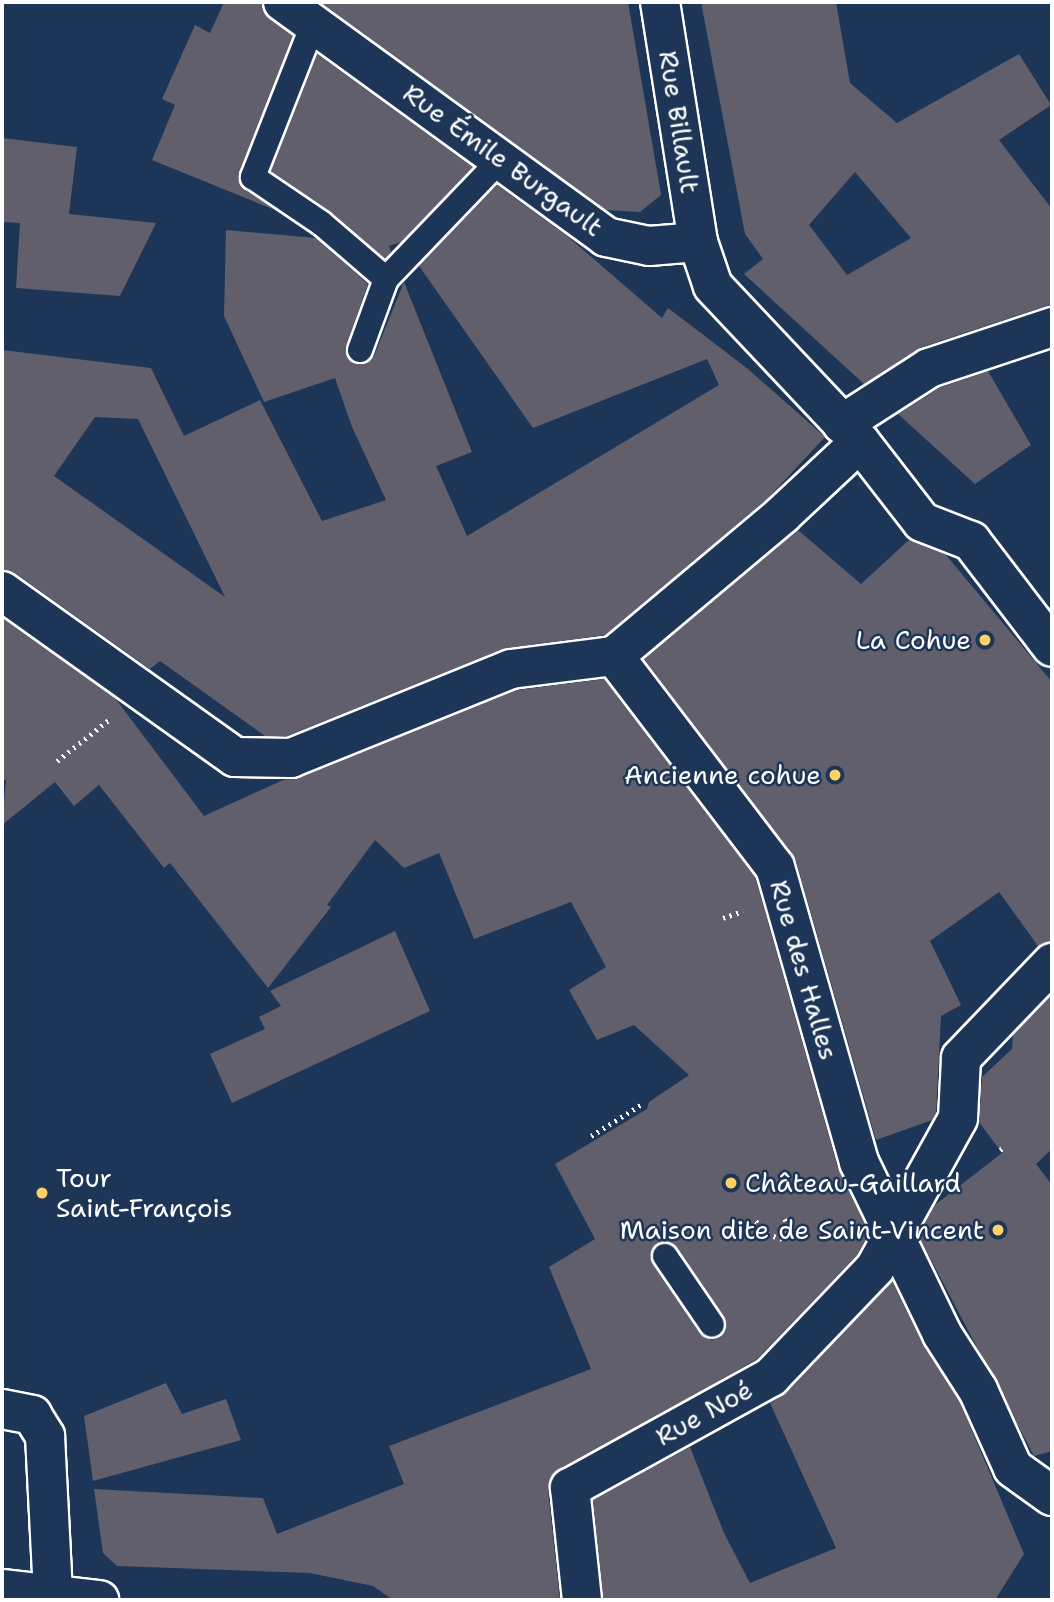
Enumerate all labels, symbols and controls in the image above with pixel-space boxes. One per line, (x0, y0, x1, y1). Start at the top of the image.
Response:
street label: Rue Billault (652, 49, 706, 195)
street label: Rue Émile Burgault (397, 77, 609, 243)
place label: La Cohue (856, 624, 971, 656)
marker: La Cohue (977, 632, 993, 648)
place label: Ancienne cohue (624, 759, 821, 791)
marker: Ancienne cohue (827, 767, 843, 783)
street label: Rue des Halles (763, 877, 845, 1063)
place label: Tour Saint-François (56, 1162, 232, 1224)
place label: Château-Gaillard (745, 1167, 961, 1199)
marker: Château-Gaillard (723, 1175, 739, 1191)
marker: Tour Saint-François (34, 1185, 50, 1201)
place label: Maison dite de Saint-Vincent (620, 1214, 984, 1246)
marker: Maison dite de Saint-Vincent (990, 1222, 1006, 1238)
street label: Rue Noé (650, 1374, 758, 1452)

